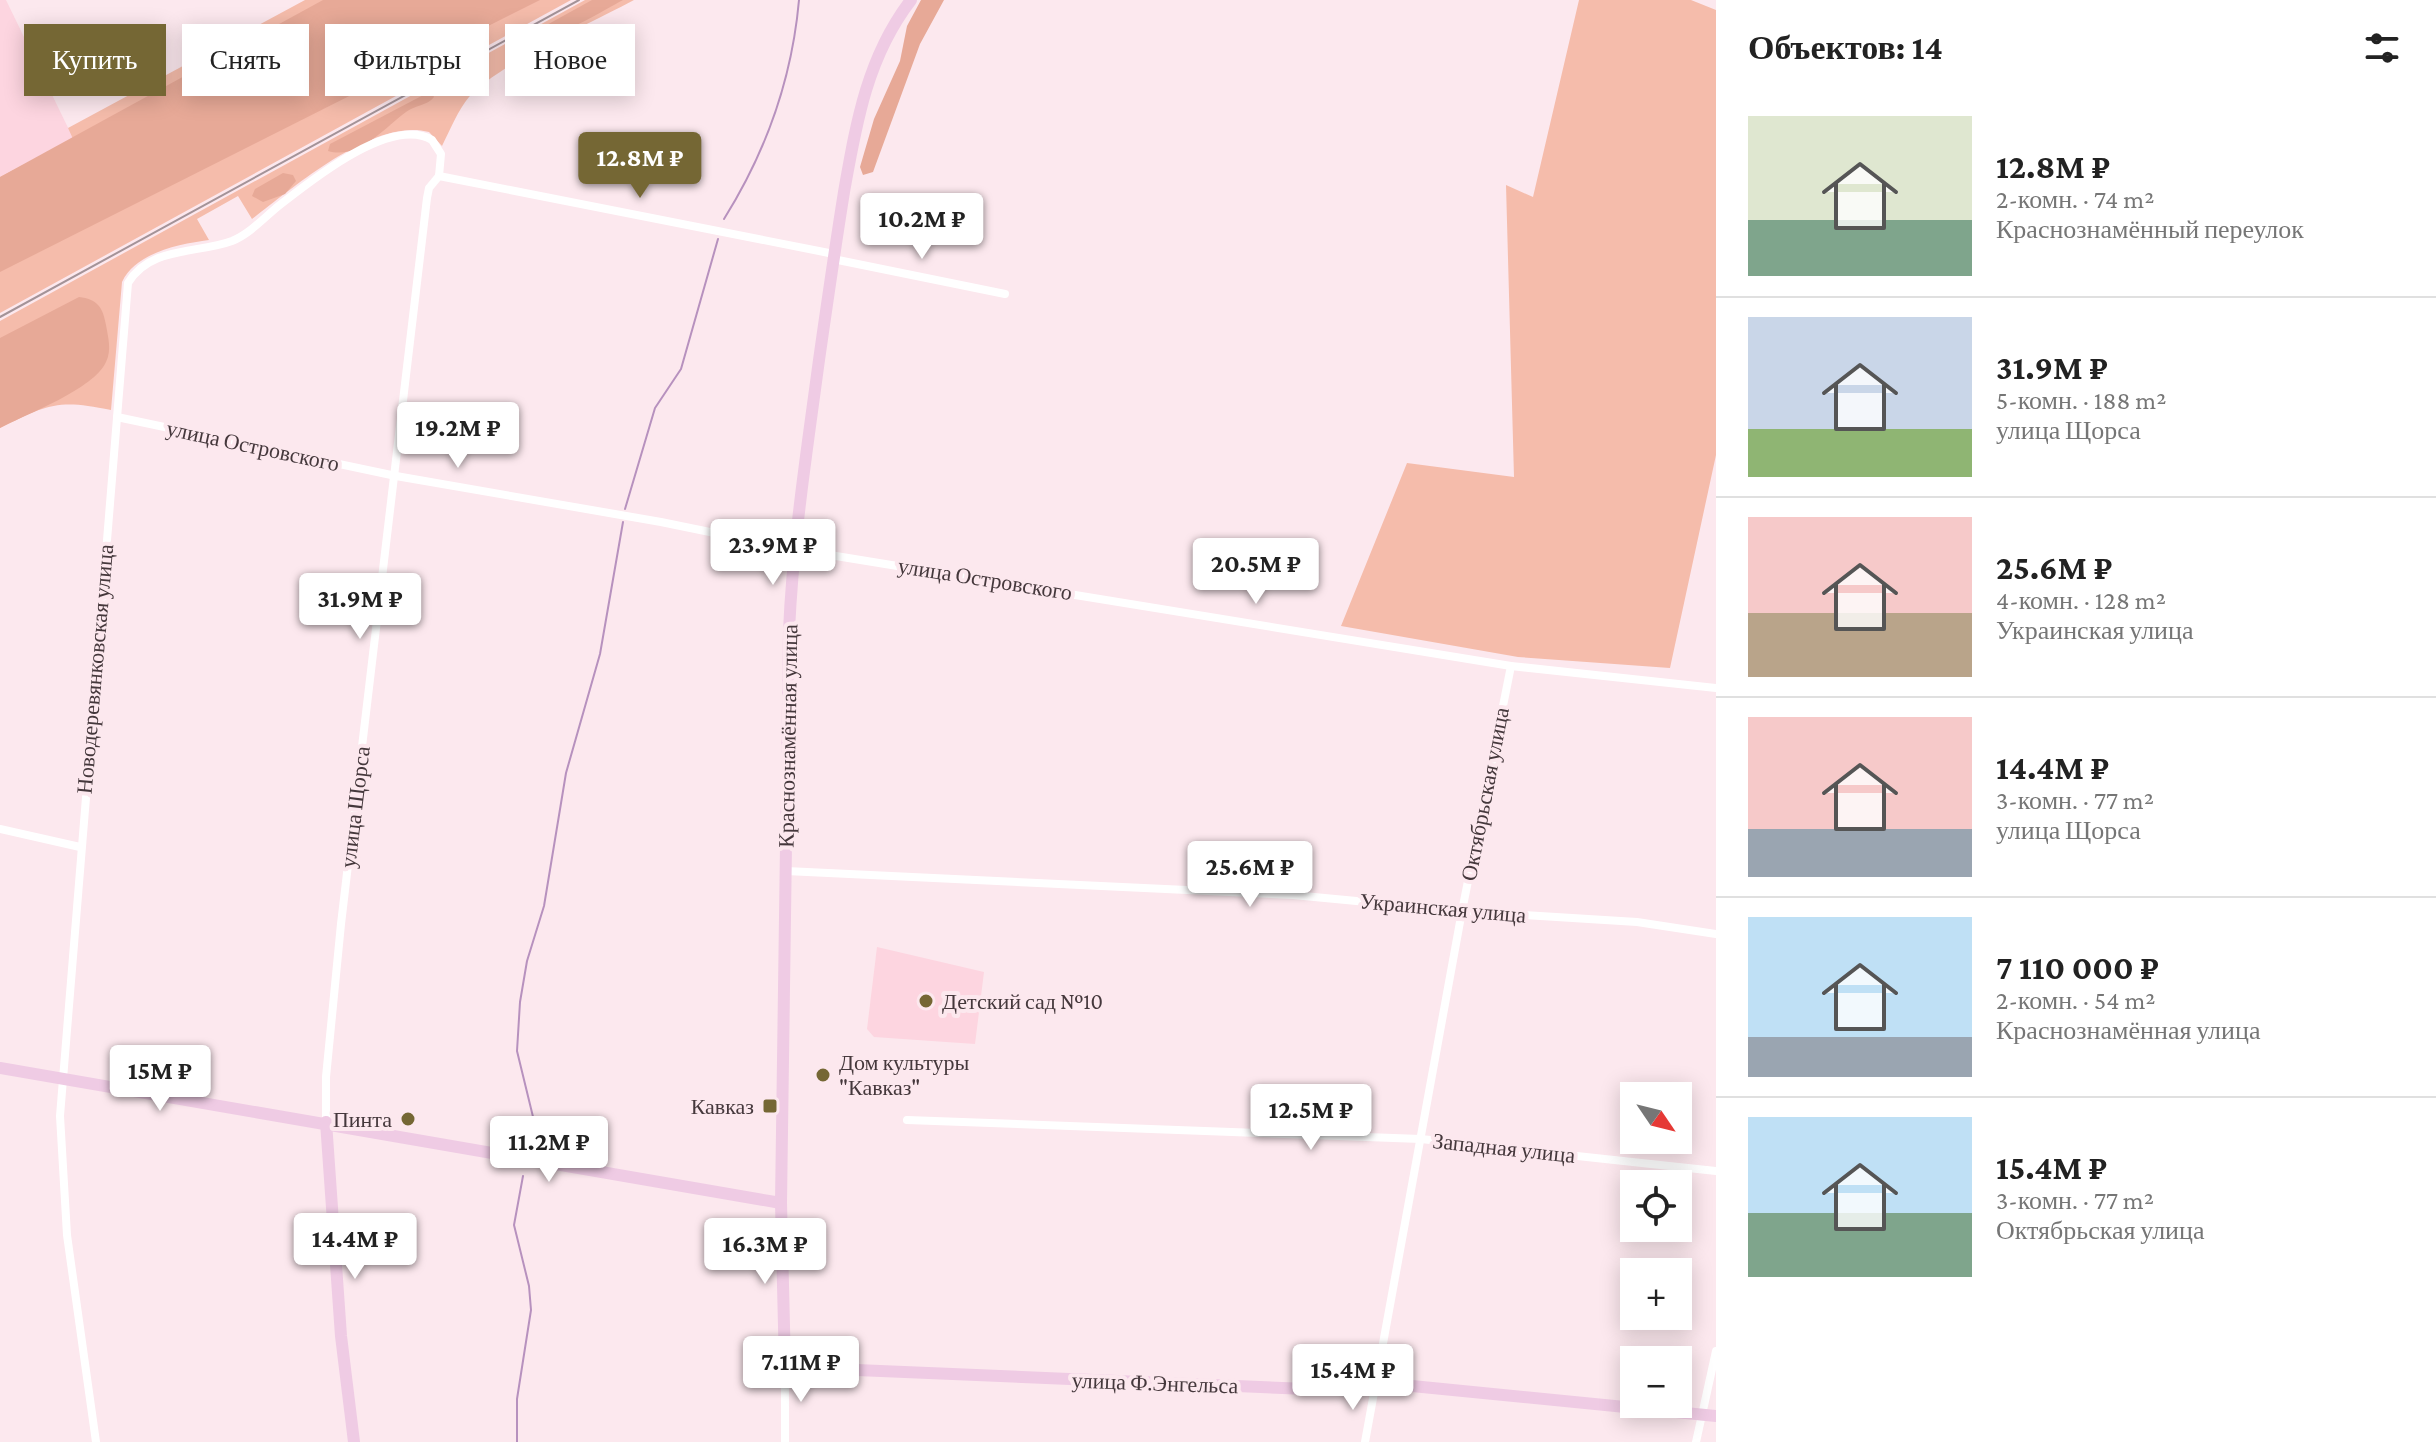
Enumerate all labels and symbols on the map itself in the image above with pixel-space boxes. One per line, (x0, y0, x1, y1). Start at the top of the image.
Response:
pin: 12.8M ₽ (566, 132, 714, 200)
pin: 10.2M ₽ (848, 193, 996, 261)
pin: 19.2M ₽ (384, 402, 532, 470)
street label: улица Островского (164, 415, 342, 477)
pin: 23.9M ₽ (699, 519, 847, 587)
pin: 20.5M ₽ (1182, 538, 1330, 606)
street label: Новодеревянковская улица (72, 543, 118, 795)
street label: улица Островского (896, 553, 1074, 605)
pin: 31.9M ₽ (286, 573, 434, 641)
street label: Краснознамённая улица (774, 624, 802, 848)
street label: Октябрьская улица (1456, 705, 1514, 883)
street label: улица Щорса (335, 744, 375, 869)
pin: 25.6M ₽ (1176, 841, 1324, 909)
street label: Украинская улица (1359, 888, 1528, 928)
place label: Детский сад №10 (942, 989, 1103, 1014)
marker: Детский сад №10 (917, 992, 935, 1010)
pin: 15M ₽ (104, 1045, 216, 1113)
place label: Дом культуры "Кавказ" (839, 1050, 970, 1100)
marker: Дом культуры "Кавказ" (814, 1066, 832, 1084)
north arrow (1620, 1082, 1692, 1154)
pin: 12.5M ₽ (1237, 1084, 1385, 1152)
place label: Кавказ (691, 1094, 754, 1119)
marker: Кавказ (761, 1097, 779, 1115)
place label: Пинта (333, 1107, 392, 1132)
marker: Пинта (399, 1110, 417, 1128)
pin: 11.2M ₽ (475, 1116, 623, 1184)
street label: Западная улица (1431, 1128, 1577, 1168)
pin: 14.4M ₽ (281, 1213, 429, 1281)
pin: 16.3M ₽ (691, 1218, 839, 1286)
pin: 7.11M ₽ (727, 1336, 875, 1404)
pin: 15.4M ₽ (1279, 1344, 1427, 1412)
street label: улица Ф.Энгельса (1071, 1368, 1239, 1398)

